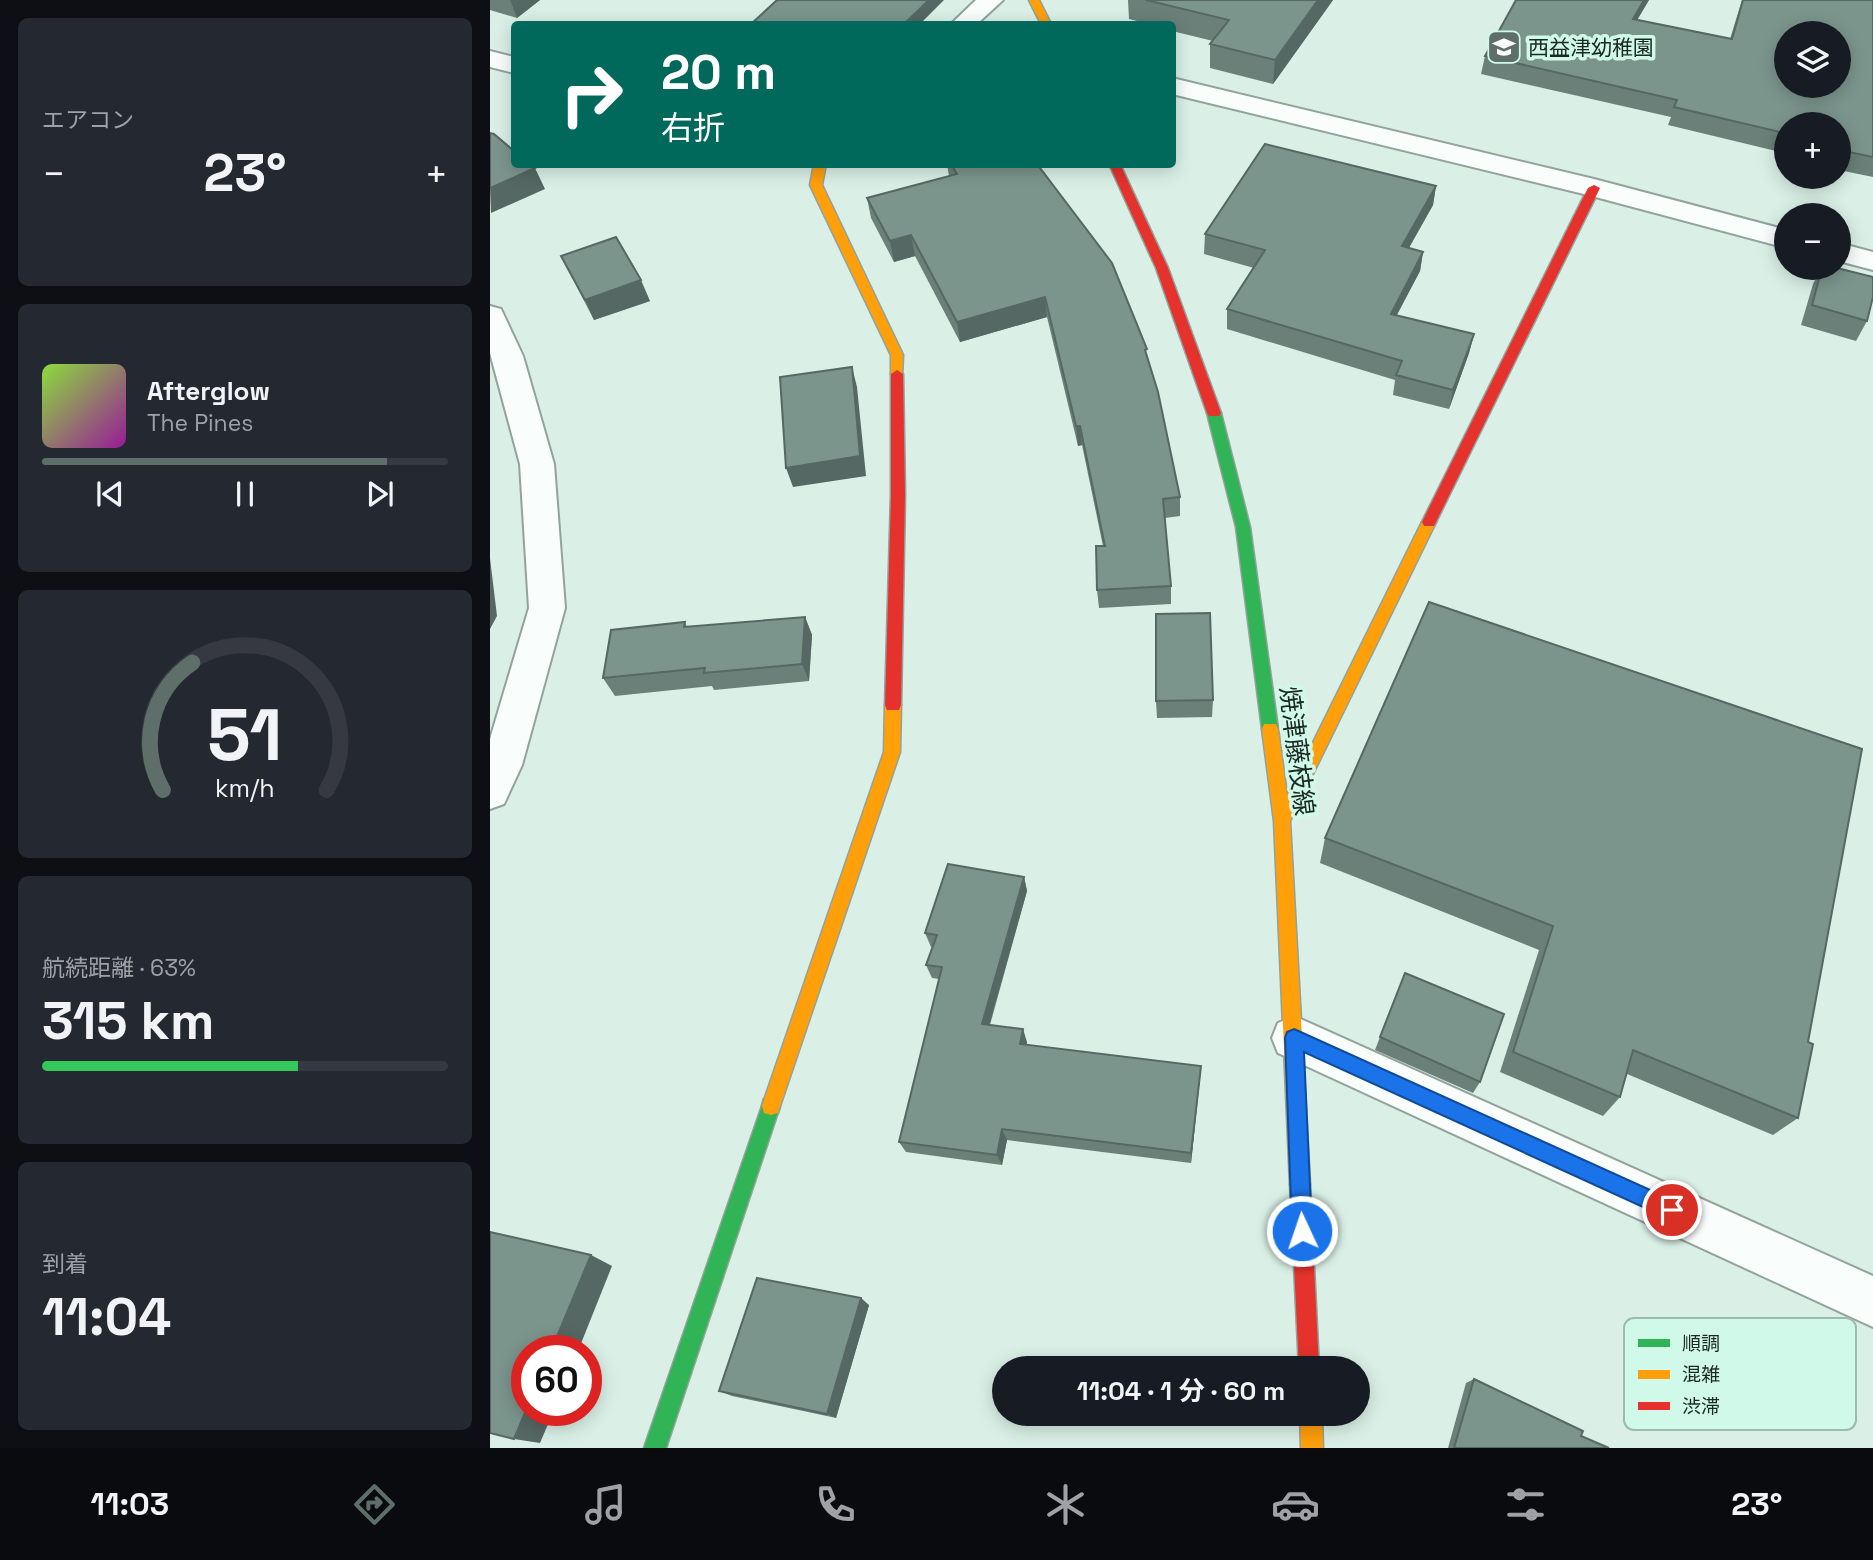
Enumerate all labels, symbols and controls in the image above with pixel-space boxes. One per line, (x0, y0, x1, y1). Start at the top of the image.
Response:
map controls (1774, 21, 1851, 280)
button: layers (1774, 21, 1851, 98)
school or university icon: 西益津幼稚園 (1485, 28, 1523, 66)
place label: 西益津幼稚園 (1528, 34, 1654, 61)
text: 20 m (661, 41, 776, 103)
icon: right (546, 49, 637, 140)
text: エアコン (42, 105, 134, 135)
text: 右折 (661, 108, 725, 148)
button: + (1774, 112, 1851, 189)
text: 23° (204, 140, 287, 206)
text: − (42, 150, 66, 198)
text: + (424, 150, 448, 198)
button: − (1774, 203, 1851, 280)
text: Afterglow (147, 374, 270, 408)
text: The Pines (147, 408, 253, 438)
icon: previous (91, 475, 129, 513)
icon: pause (226, 475, 264, 513)
icon: next (361, 475, 399, 513)
street label: 焼津藤枝線 (1272, 684, 1322, 818)
text: 51 (207, 688, 283, 781)
text: km/h (215, 772, 275, 804)
text: 航続距離 · 63% (42, 953, 196, 983)
text: 315 km (42, 988, 214, 1054)
pin (1642, 1180, 1702, 1240)
icon: arrive (1653, 1191, 1691, 1229)
position arrow (1265, 1194, 1339, 1268)
text: 到着 (42, 1249, 88, 1279)
text: 11:04 (42, 1284, 171, 1350)
legend (1624, 1318, 1856, 1430)
text: 順調 (1682, 1331, 1720, 1356)
speed limit sign: 60 (511, 1335, 602, 1426)
text: 混雑 (1682, 1362, 1720, 1387)
text: 11:04 · 1 分 · 60 m (1077, 1374, 1285, 1408)
text: 渋滞 (1682, 1394, 1720, 1419)
icon: directions (350, 1480, 399, 1529)
icon: music (581, 1480, 630, 1529)
icon: phone (811, 1480, 860, 1529)
icon: climate (1041, 1480, 1090, 1529)
icon: car (1271, 1480, 1320, 1529)
icon: filters (1501, 1480, 1550, 1529)
text: 11:03 (91, 1484, 169, 1524)
text: 23° (1731, 1484, 1782, 1524)

